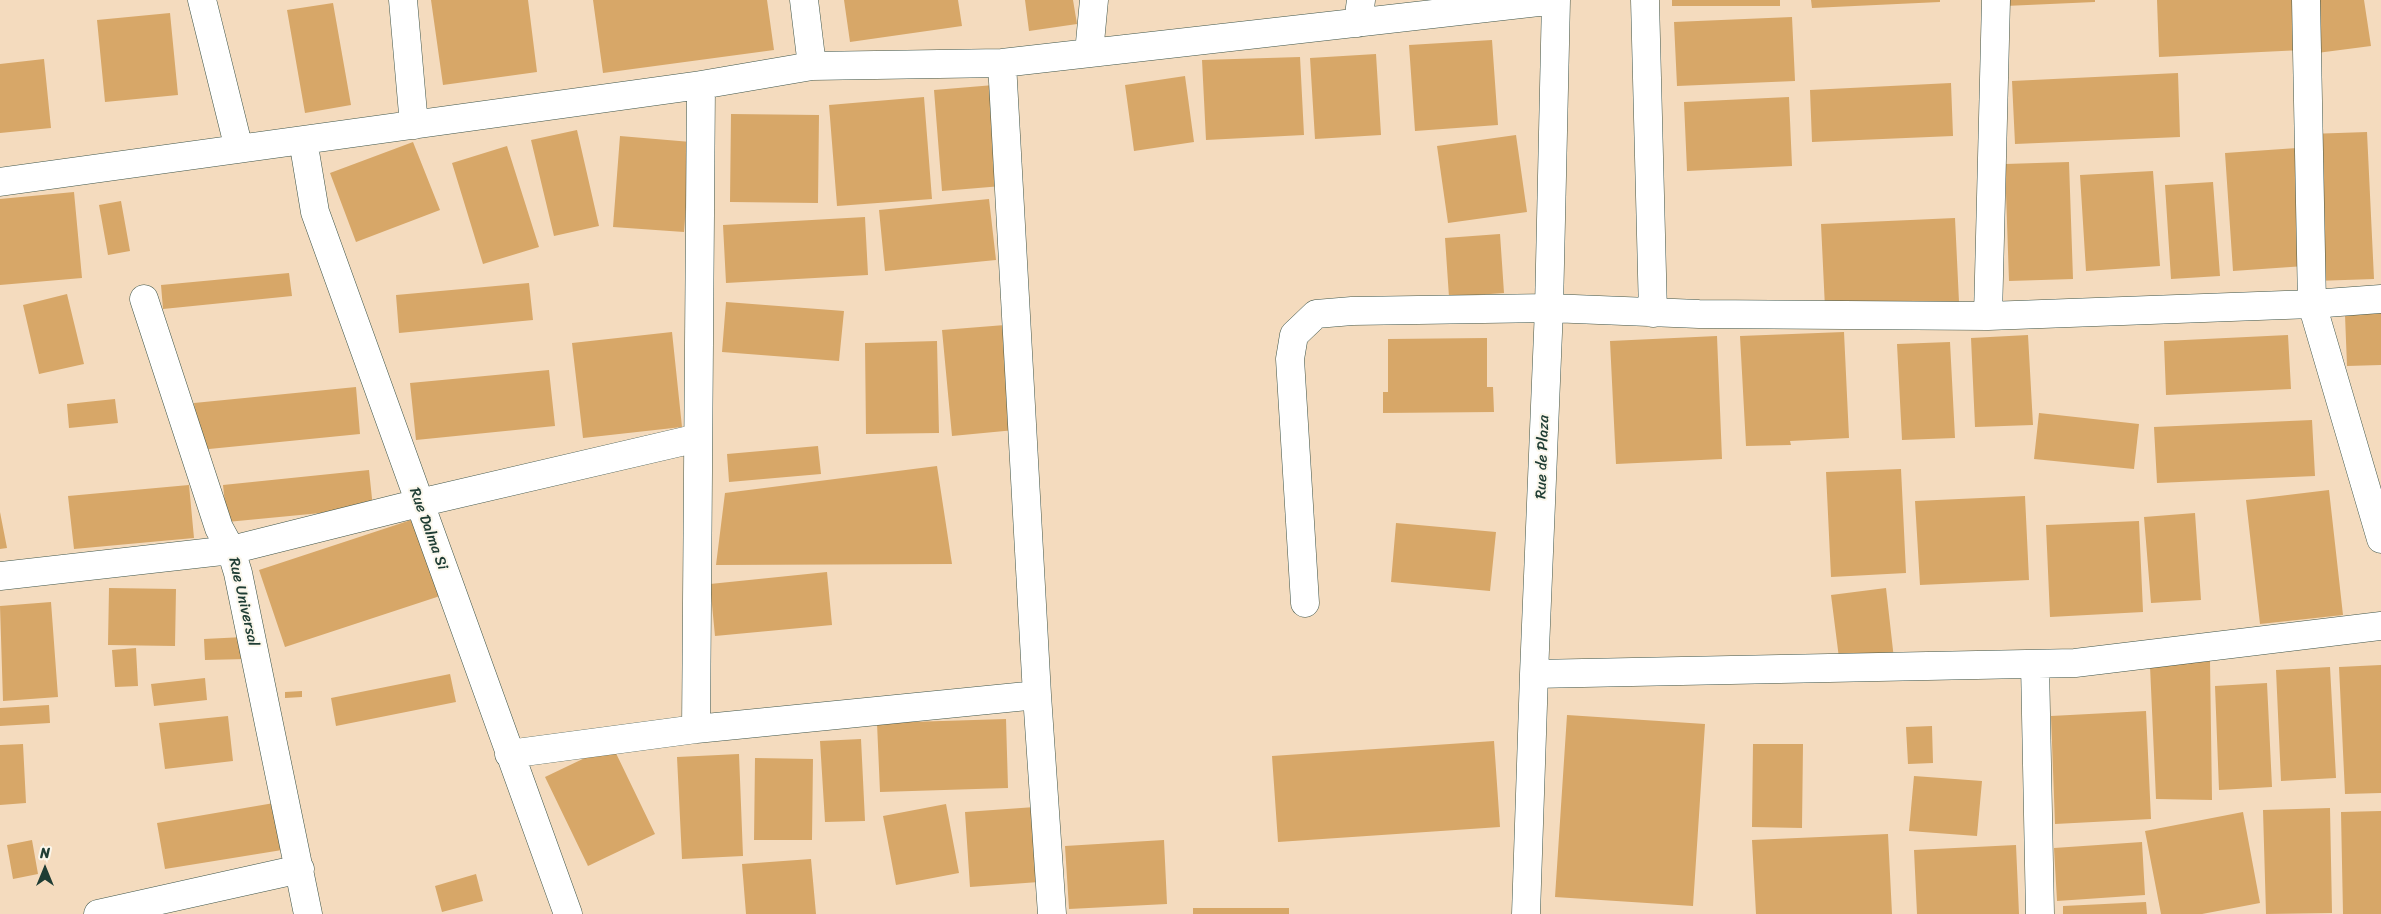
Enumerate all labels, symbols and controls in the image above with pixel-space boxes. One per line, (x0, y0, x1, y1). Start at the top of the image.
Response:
street label: Rue de Plaza (1533, 415, 1553, 499)
street label: Rue Dalma Si (405, 485, 451, 573)
street label: Rue Universal (224, 556, 262, 648)
text: N (40, 841, 50, 866)
north arrow (20, 844, 70, 894)

